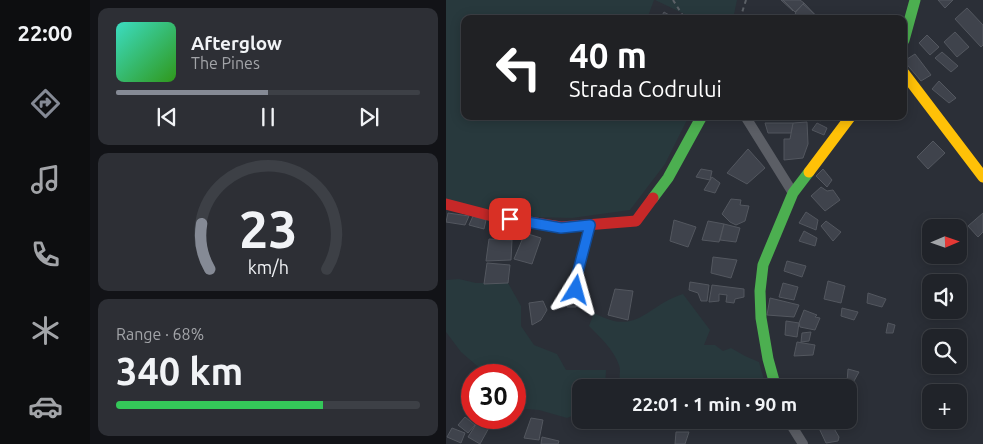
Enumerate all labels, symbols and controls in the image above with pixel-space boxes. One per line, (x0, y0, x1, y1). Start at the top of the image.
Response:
text: 22:00 (17, 20, 73, 45)
text: Afterglow (191, 32, 282, 54)
icon: left (486, 35, 551, 100)
text: 40 m (569, 35, 647, 75)
text: The Pines (191, 54, 260, 72)
text: Strada Codrului (569, 76, 722, 101)
icon: directions (28, 86, 63, 121)
icon: previous (153, 103, 181, 131)
icon: pause (254, 103, 282, 131)
icon: next (355, 103, 383, 131)
icon: music (28, 162, 63, 197)
pin (489, 198, 531, 240)
text: 23 (239, 200, 297, 258)
icon: arrive (496, 205, 524, 233)
north arrow (922, 219, 967, 264)
map controls (922, 219, 967, 429)
icon: phone (28, 237, 63, 272)
text: km/h (247, 257, 289, 277)
position arrow (549, 263, 601, 315)
button: sound (922, 274, 967, 319)
icon: climate (28, 313, 63, 348)
text: Range · 68% (116, 325, 204, 343)
button: search (922, 329, 967, 374)
text: 340 km (116, 350, 243, 392)
speed limit sign: 30 (461, 364, 526, 429)
button: + (922, 384, 967, 429)
icon: car (28, 389, 63, 424)
text: 22:01 · 1 min · 90 m (632, 393, 797, 415)

